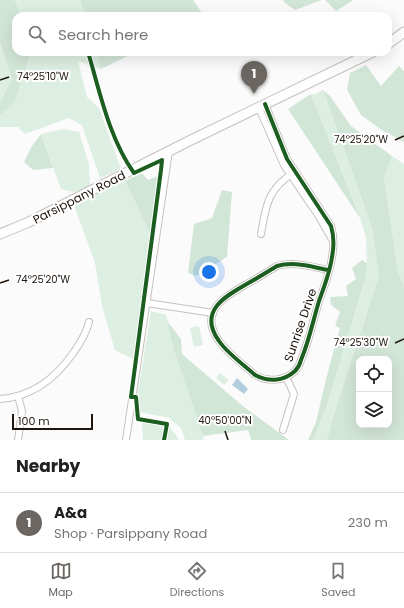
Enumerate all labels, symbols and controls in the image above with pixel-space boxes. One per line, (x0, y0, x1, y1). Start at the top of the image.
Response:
search box (12, 12, 392, 56)
icon: search (26, 23, 48, 45)
text: Search here (58, 24, 148, 45)
pin: 1 (241, 61, 267, 94)
text: 74°25'10"W (17, 69, 69, 84)
text: 74°25'20"W (334, 132, 388, 147)
street label: Parsippany Road (30, 166, 128, 228)
your location (199, 262, 219, 282)
text: 74°25'20"W (16, 272, 70, 287)
street label: Sunrise Drive (279, 286, 321, 364)
text: 74°25'30"W (334, 335, 388, 350)
map controls (356, 356, 392, 428)
button: locate (356, 356, 392, 392)
button: layers (356, 392, 392, 428)
scale bar (12, 412, 93, 431)
text: 100 m (18, 413, 50, 429)
text: 40°50'00"N (198, 413, 252, 428)
text: Nearby (16, 454, 80, 478)
text: A&a (54, 502, 87, 523)
text: 1 (27, 513, 31, 532)
text: 230 m (348, 513, 388, 532)
text: Shop · Parsippany Road (54, 524, 207, 543)
tab: Map (48, 560, 73, 601)
tab: Directions (170, 560, 224, 601)
tab: Saved (321, 560, 356, 601)

